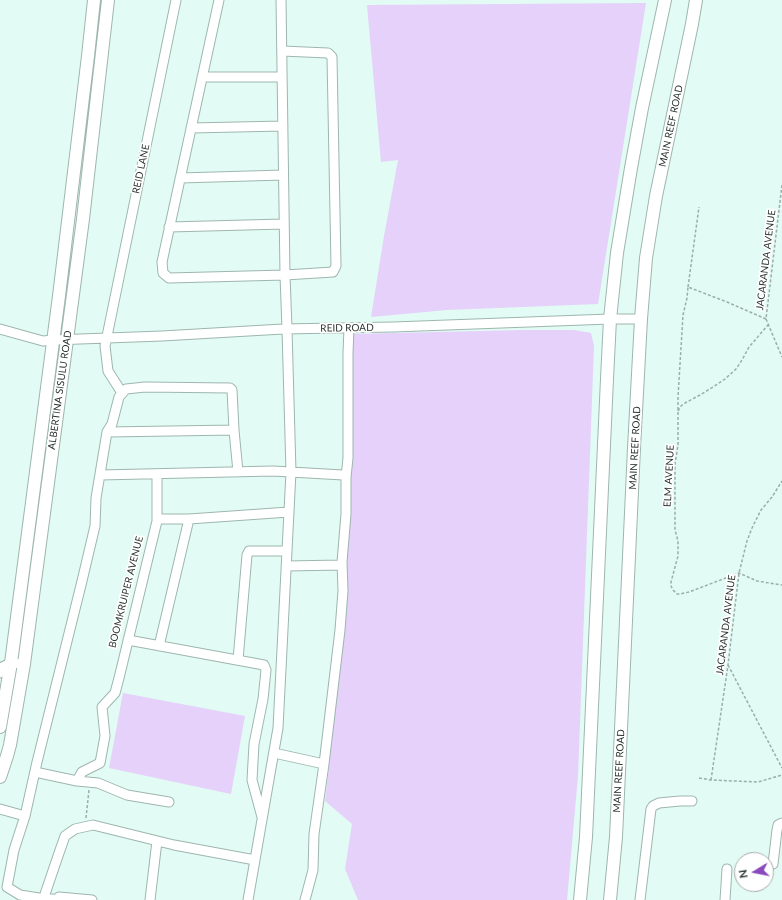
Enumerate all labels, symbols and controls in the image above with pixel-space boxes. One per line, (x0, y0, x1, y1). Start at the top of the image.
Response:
street label: MAIN REEF ROAD (656, 84, 686, 168)
street label: REID LANE (130, 143, 152, 195)
street label: JACARANDA AVENUE (754, 209, 778, 311)
street label: REID ROAD (320, 322, 374, 334)
street label: ALBERTINA SISULU ROAD (46, 330, 74, 450)
street label: MAIN REEF ROAD (627, 406, 643, 490)
street label: ELM AVENUE (661, 445, 677, 507)
street label: BOOMKRUIPER AVENUE (106, 535, 146, 649)
street label: JACARANDA AVENUE (714, 574, 738, 676)
street label: MAIN REEF ROAD (611, 729, 627, 813)
north arrow (734, 852, 774, 892)
text: N (736, 869, 750, 879)

